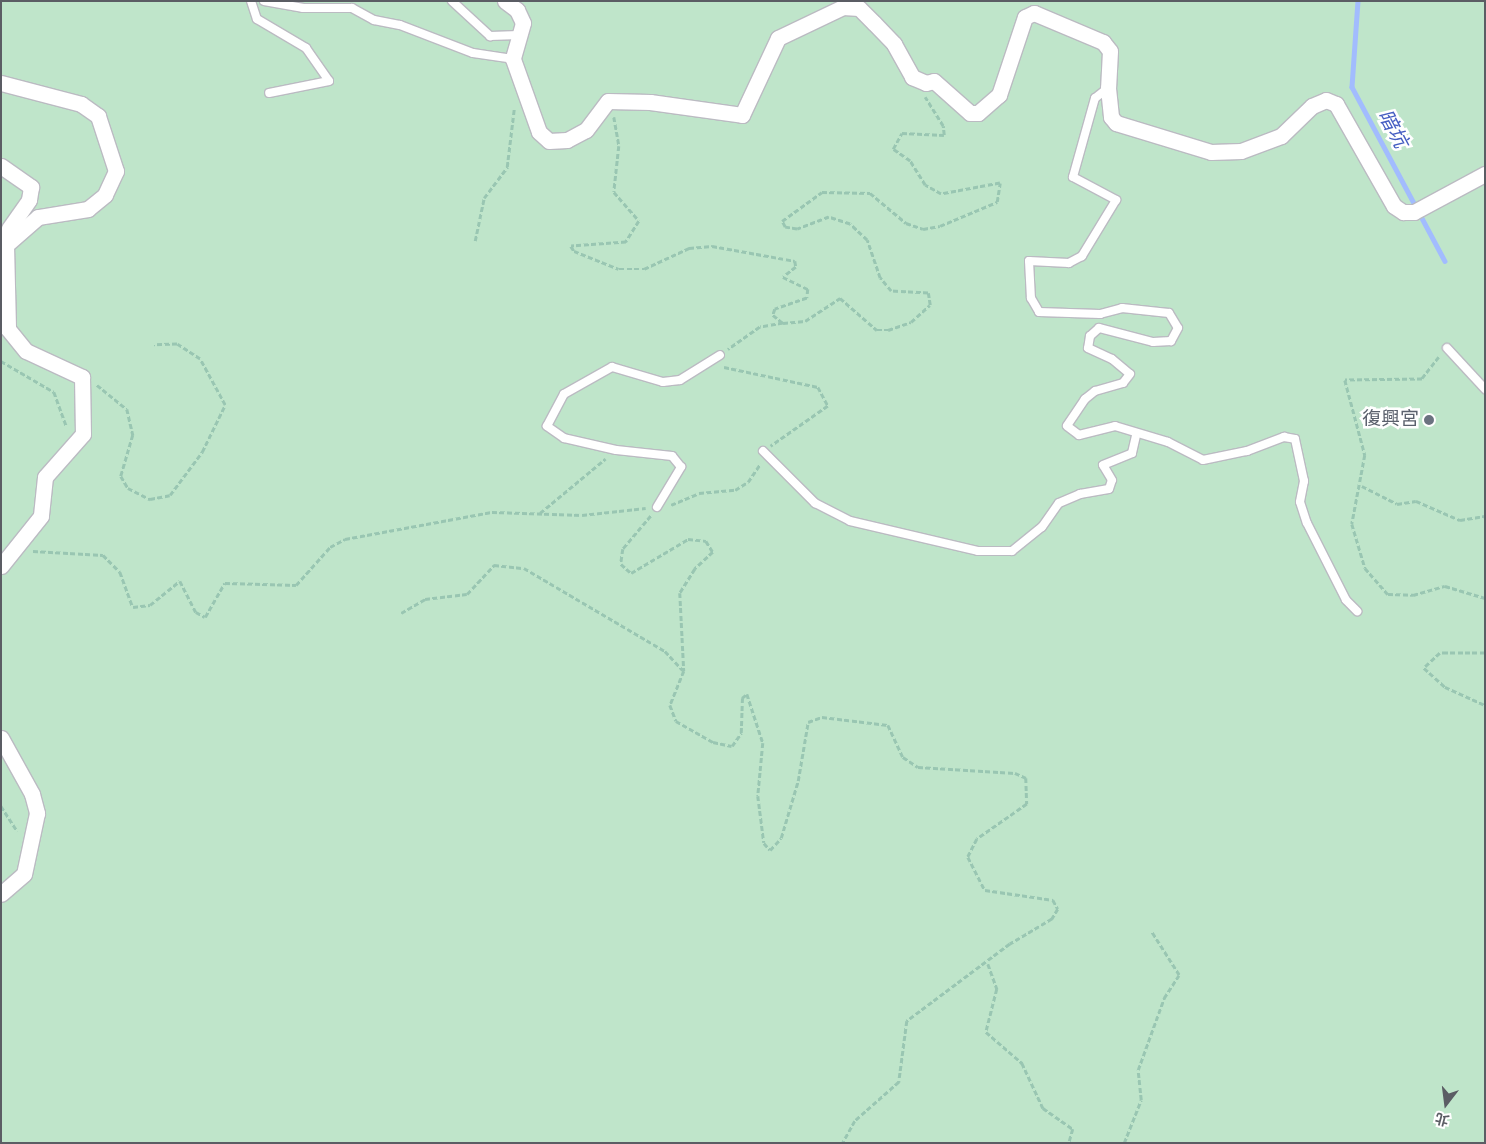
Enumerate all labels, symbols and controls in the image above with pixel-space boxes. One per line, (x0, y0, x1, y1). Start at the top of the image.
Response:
water label: 暗坑 (1372, 106, 1412, 152)
place label: 復興宮 (1362, 409, 1419, 431)
marker: 復興宮 (1423, 414, 1435, 426)
north arrow (1421, 1079, 1471, 1129)
text: 北 (1433, 1109, 1451, 1129)

